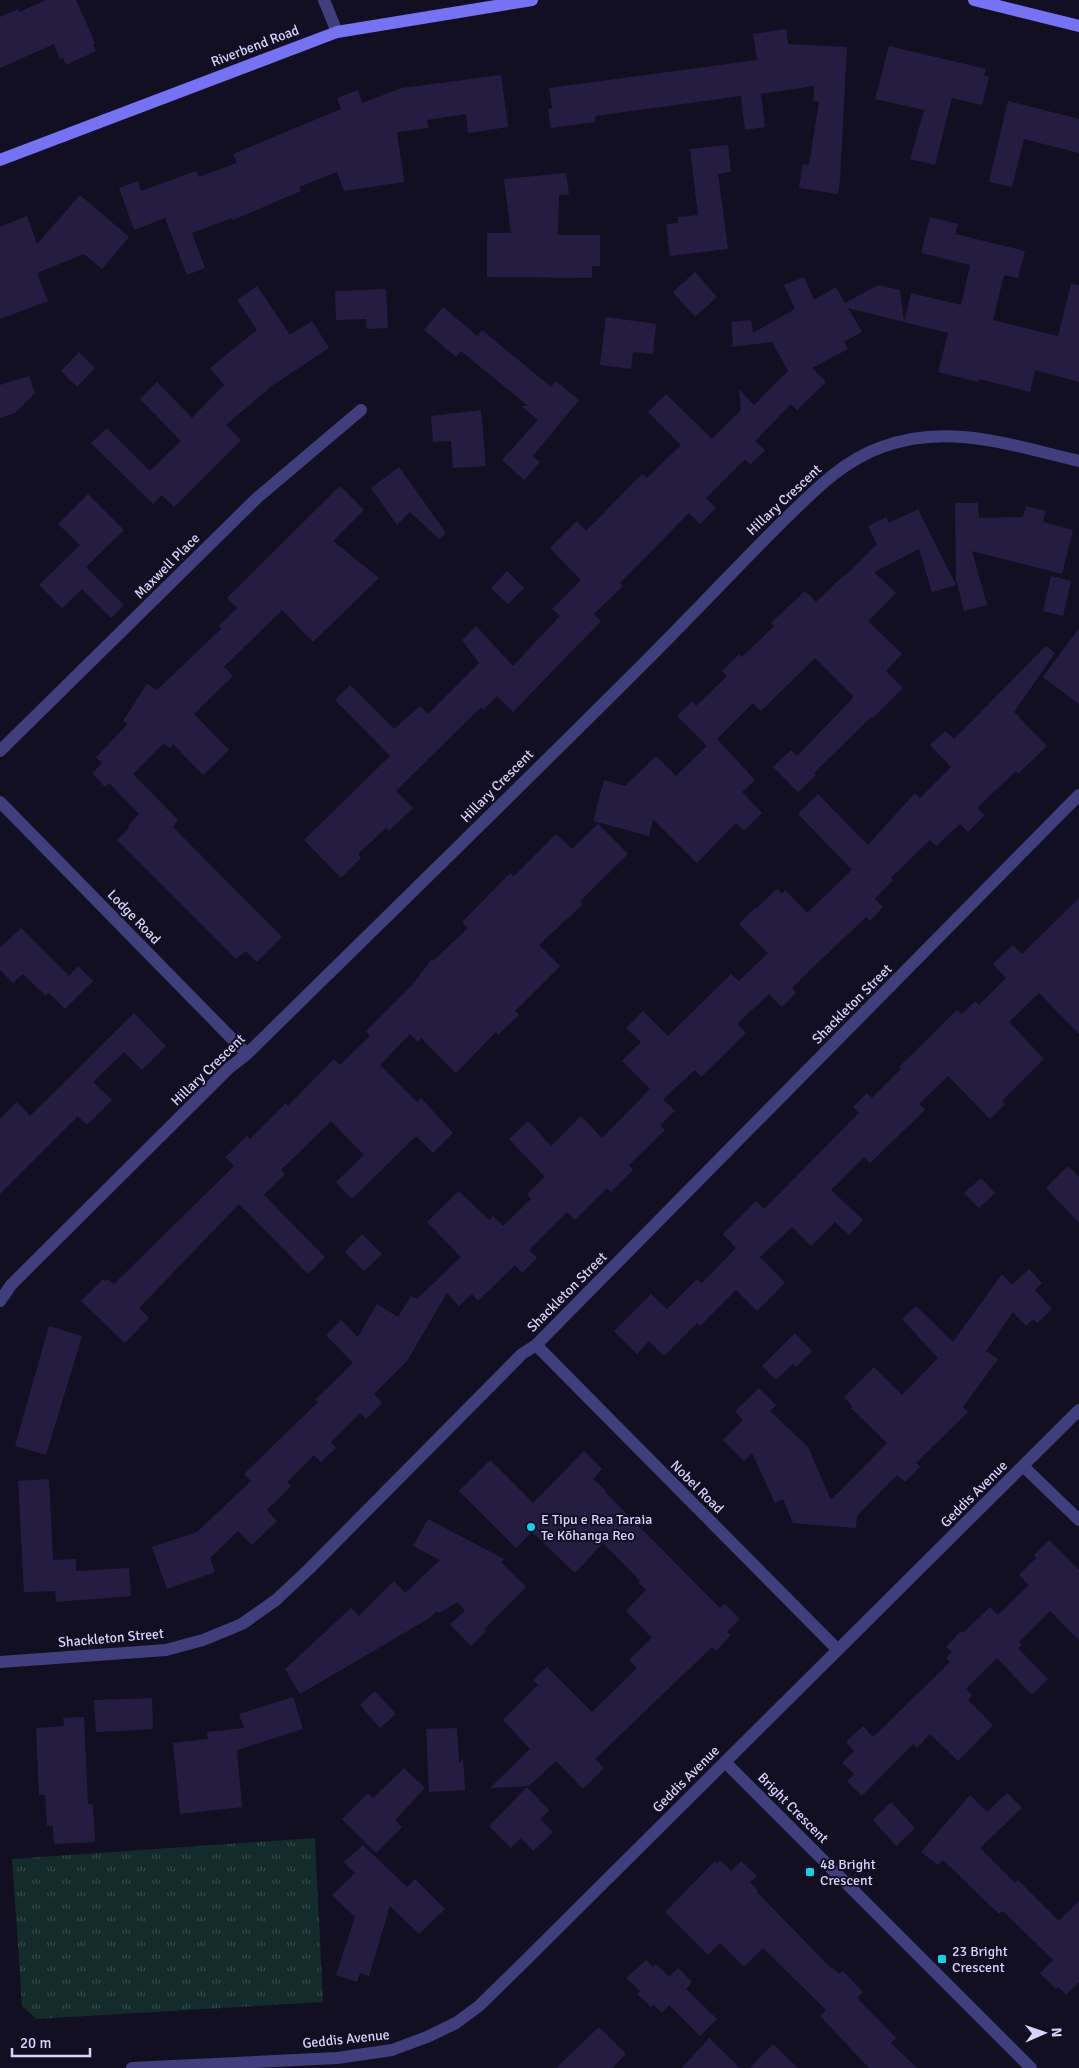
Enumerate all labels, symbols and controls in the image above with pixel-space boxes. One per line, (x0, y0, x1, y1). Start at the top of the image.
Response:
street label: Riverbend Road (209, 21, 301, 71)
street label: Hillary Crescent (743, 461, 825, 539)
street label: Maxwell Place (131, 530, 203, 602)
street label: Hillary Crescent (457, 746, 537, 826)
street label: Lodge Road (104, 886, 164, 948)
street label: Shackleton Street (808, 960, 896, 1048)
street label: Hillary Crescent (168, 1030, 249, 1110)
street label: Shackleton Street (523, 1248, 611, 1336)
street label: Nobel Road (667, 1457, 727, 1517)
street label: Geddis Avenue (937, 1457, 1011, 1531)
place label: E Tipu e Rea Taraia Te Kōhanga Reo (541, 1511, 652, 1544)
marker: E Tipu e Rea Taraia Te Kōhanga Reo (525, 1521, 537, 1533)
street label: Shackleton Street (57, 1625, 165, 1651)
street label: Geddis Avenue (649, 1742, 723, 1816)
street label: Bright Crescent (754, 1769, 832, 1847)
place label: 48 Bright Crescent (820, 1856, 876, 1889)
marker: 48 Bright Crescent (804, 1866, 816, 1878)
place label: 23 Bright Crescent (952, 1943, 1008, 1976)
marker: 23 Bright Crescent (936, 1953, 948, 1965)
north arrow (1019, 2008, 1069, 2058)
scale bar (12, 2026, 90, 2058)
street label: Geddis Avenue (302, 2026, 390, 2052)
text: N (1048, 2027, 1065, 2038)
text: 20 m (20, 2034, 51, 2052)

